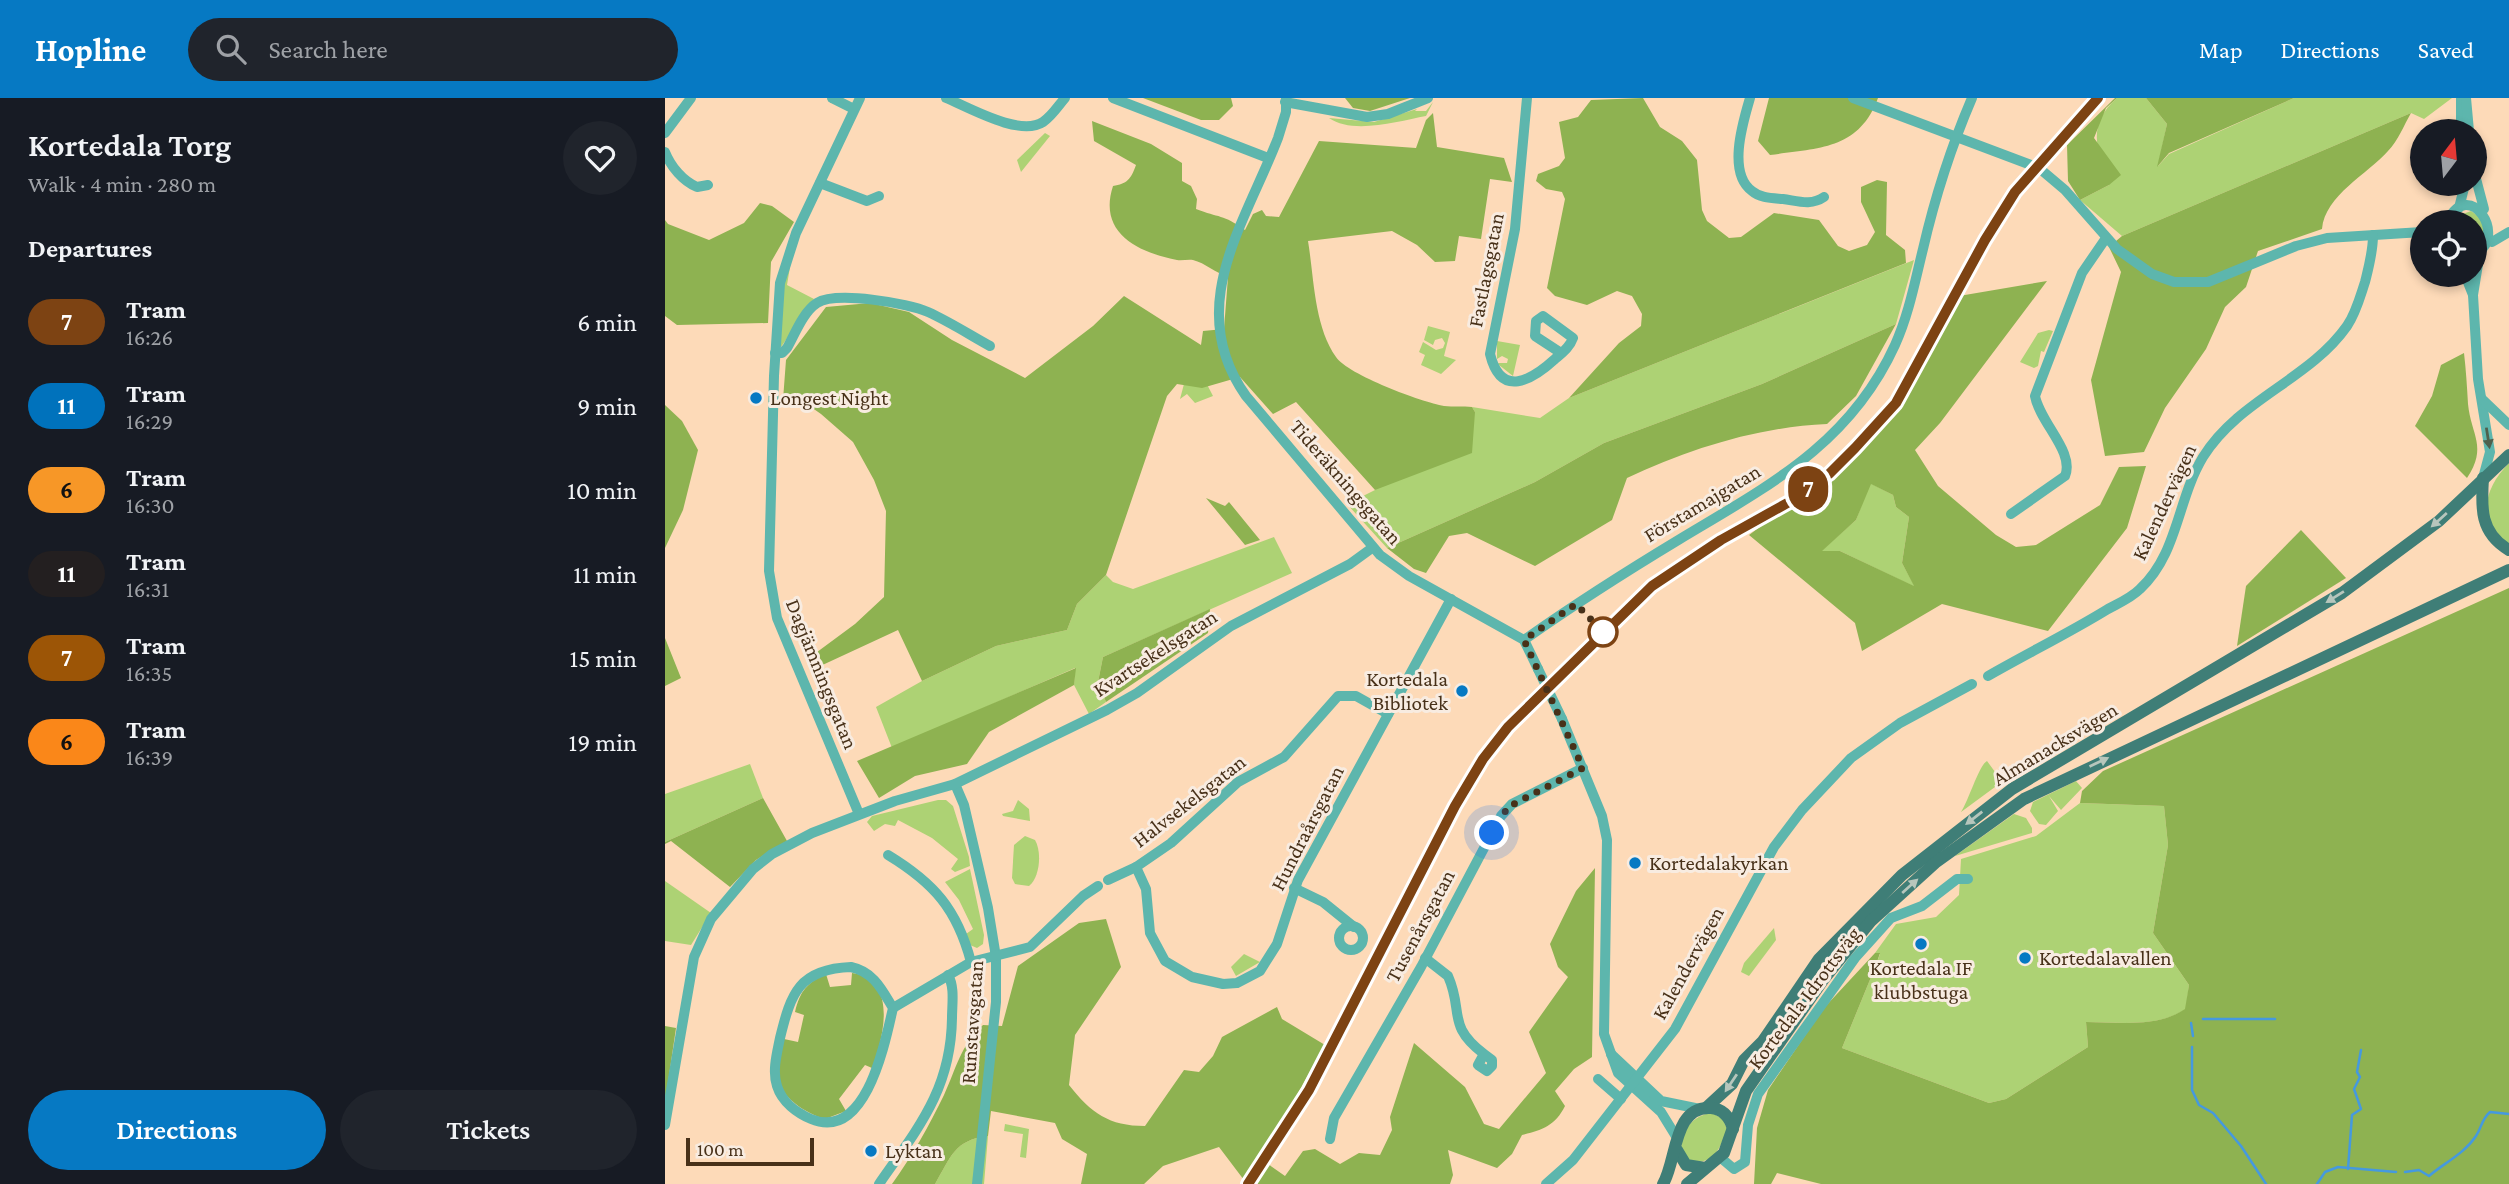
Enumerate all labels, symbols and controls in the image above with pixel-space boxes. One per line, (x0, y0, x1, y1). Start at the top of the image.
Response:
search box (188, 18, 678, 81)
icon: search (212, 30, 250, 68)
text: Hopline (35, 31, 146, 68)
text: Search here (268, 35, 388, 64)
text: Map (2199, 36, 2243, 63)
text: Directions (2281, 36, 2380, 63)
text: Saved (2418, 36, 2474, 63)
north arrow (2410, 119, 2487, 196)
map controls (2410, 119, 2487, 287)
button: heart (563, 121, 637, 195)
text: Kortedala Torg (28, 126, 231, 163)
text: Walk · 4 min · 280 m (28, 171, 216, 197)
button: locate (2410, 210, 2487, 287)
street label: Fastlagsgatan (1463, 211, 1509, 329)
text: Departures (28, 234, 152, 263)
text: Tram (126, 295, 186, 324)
text: 7 (61, 308, 72, 335)
text: 6 min (577, 308, 637, 337)
text: 16:26 (126, 324, 173, 350)
text: Tram (126, 379, 186, 408)
place label: Longest Night (770, 386, 889, 410)
marker: Longest Night (748, 390, 764, 406)
text: 11 (58, 392, 75, 419)
text: 9 min (577, 392, 637, 421)
text: 16:29 (126, 408, 173, 434)
street label: Tideräkningsgatan (1285, 415, 1407, 549)
one-way arrow (2483, 427, 2494, 449)
street label: Kalendervägen (2127, 440, 2201, 564)
street label: Förstamajgatan (1639, 459, 1765, 547)
text: Tram (126, 463, 186, 492)
line badge: 7 (1785, 466, 1831, 512)
text: 7 (1802, 475, 1814, 502)
text: 6 (60, 476, 73, 503)
text: 10 min (567, 476, 637, 505)
text: 16:30 (126, 492, 175, 518)
one-way arrow (2430, 512, 2448, 528)
text: Tram (126, 547, 186, 576)
text: 11 (58, 560, 75, 587)
text: 11 min (573, 560, 637, 589)
text: 16:31 (126, 576, 169, 602)
one-way arrow (2325, 591, 2345, 604)
street label: Dagjämningsgatan (781, 596, 863, 752)
street label: Kvartsekelsgatan (1089, 604, 1221, 702)
unlabelled marker (1588, 617, 1618, 647)
text: Tram (126, 631, 186, 660)
text: 7 (61, 644, 72, 671)
text: 15 min (570, 644, 637, 673)
text: 16:35 (126, 660, 172, 686)
place label: Kortedala Bibliotek (1366, 667, 1448, 715)
marker: Kortedala Bibliotek (1454, 683, 1470, 699)
street label: Almanacksvägen (1988, 697, 2122, 791)
text: Tram (126, 715, 186, 744)
text: 6 (60, 728, 73, 755)
text: 19 min (569, 728, 637, 757)
text: 16:39 (126, 744, 173, 770)
street label: Halvsekelsgatan (1128, 750, 1250, 852)
one-way arrow (2089, 756, 2109, 767)
street label: Hundraårsgatan (1265, 762, 1349, 894)
one-way arrow (1966, 811, 1984, 826)
your location (1474, 815, 1509, 850)
place label: Kortedalakyrkan (1649, 851, 1788, 875)
marker: Kortedalakyrkan (1627, 855, 1643, 871)
street label: Tusenårsgatan (1380, 866, 1460, 986)
one-way arrow (1901, 878, 1919, 894)
street label: Kalendervägen (1647, 902, 1729, 1024)
street label: Kortedala Idrottsväg (1743, 922, 1865, 1074)
marker: Kortedala IF klubbstuga (1913, 936, 1929, 952)
place label: Kortedalavallen (2039, 946, 2171, 970)
marker: Kortedalavallen (2017, 950, 2033, 966)
place label: Kortedala IF klubbstuga (1870, 956, 1973, 1004)
street label: Runstavsgatan (956, 959, 988, 1085)
one-way arrow (1724, 1074, 1738, 1092)
button: Directions (28, 1090, 326, 1170)
button: Tickets (340, 1090, 637, 1170)
scale bar (686, 1135, 814, 1167)
text: 100 m (697, 1139, 744, 1160)
place label: Lyktan (885, 1139, 943, 1163)
marker: Lyktan (863, 1143, 879, 1159)

